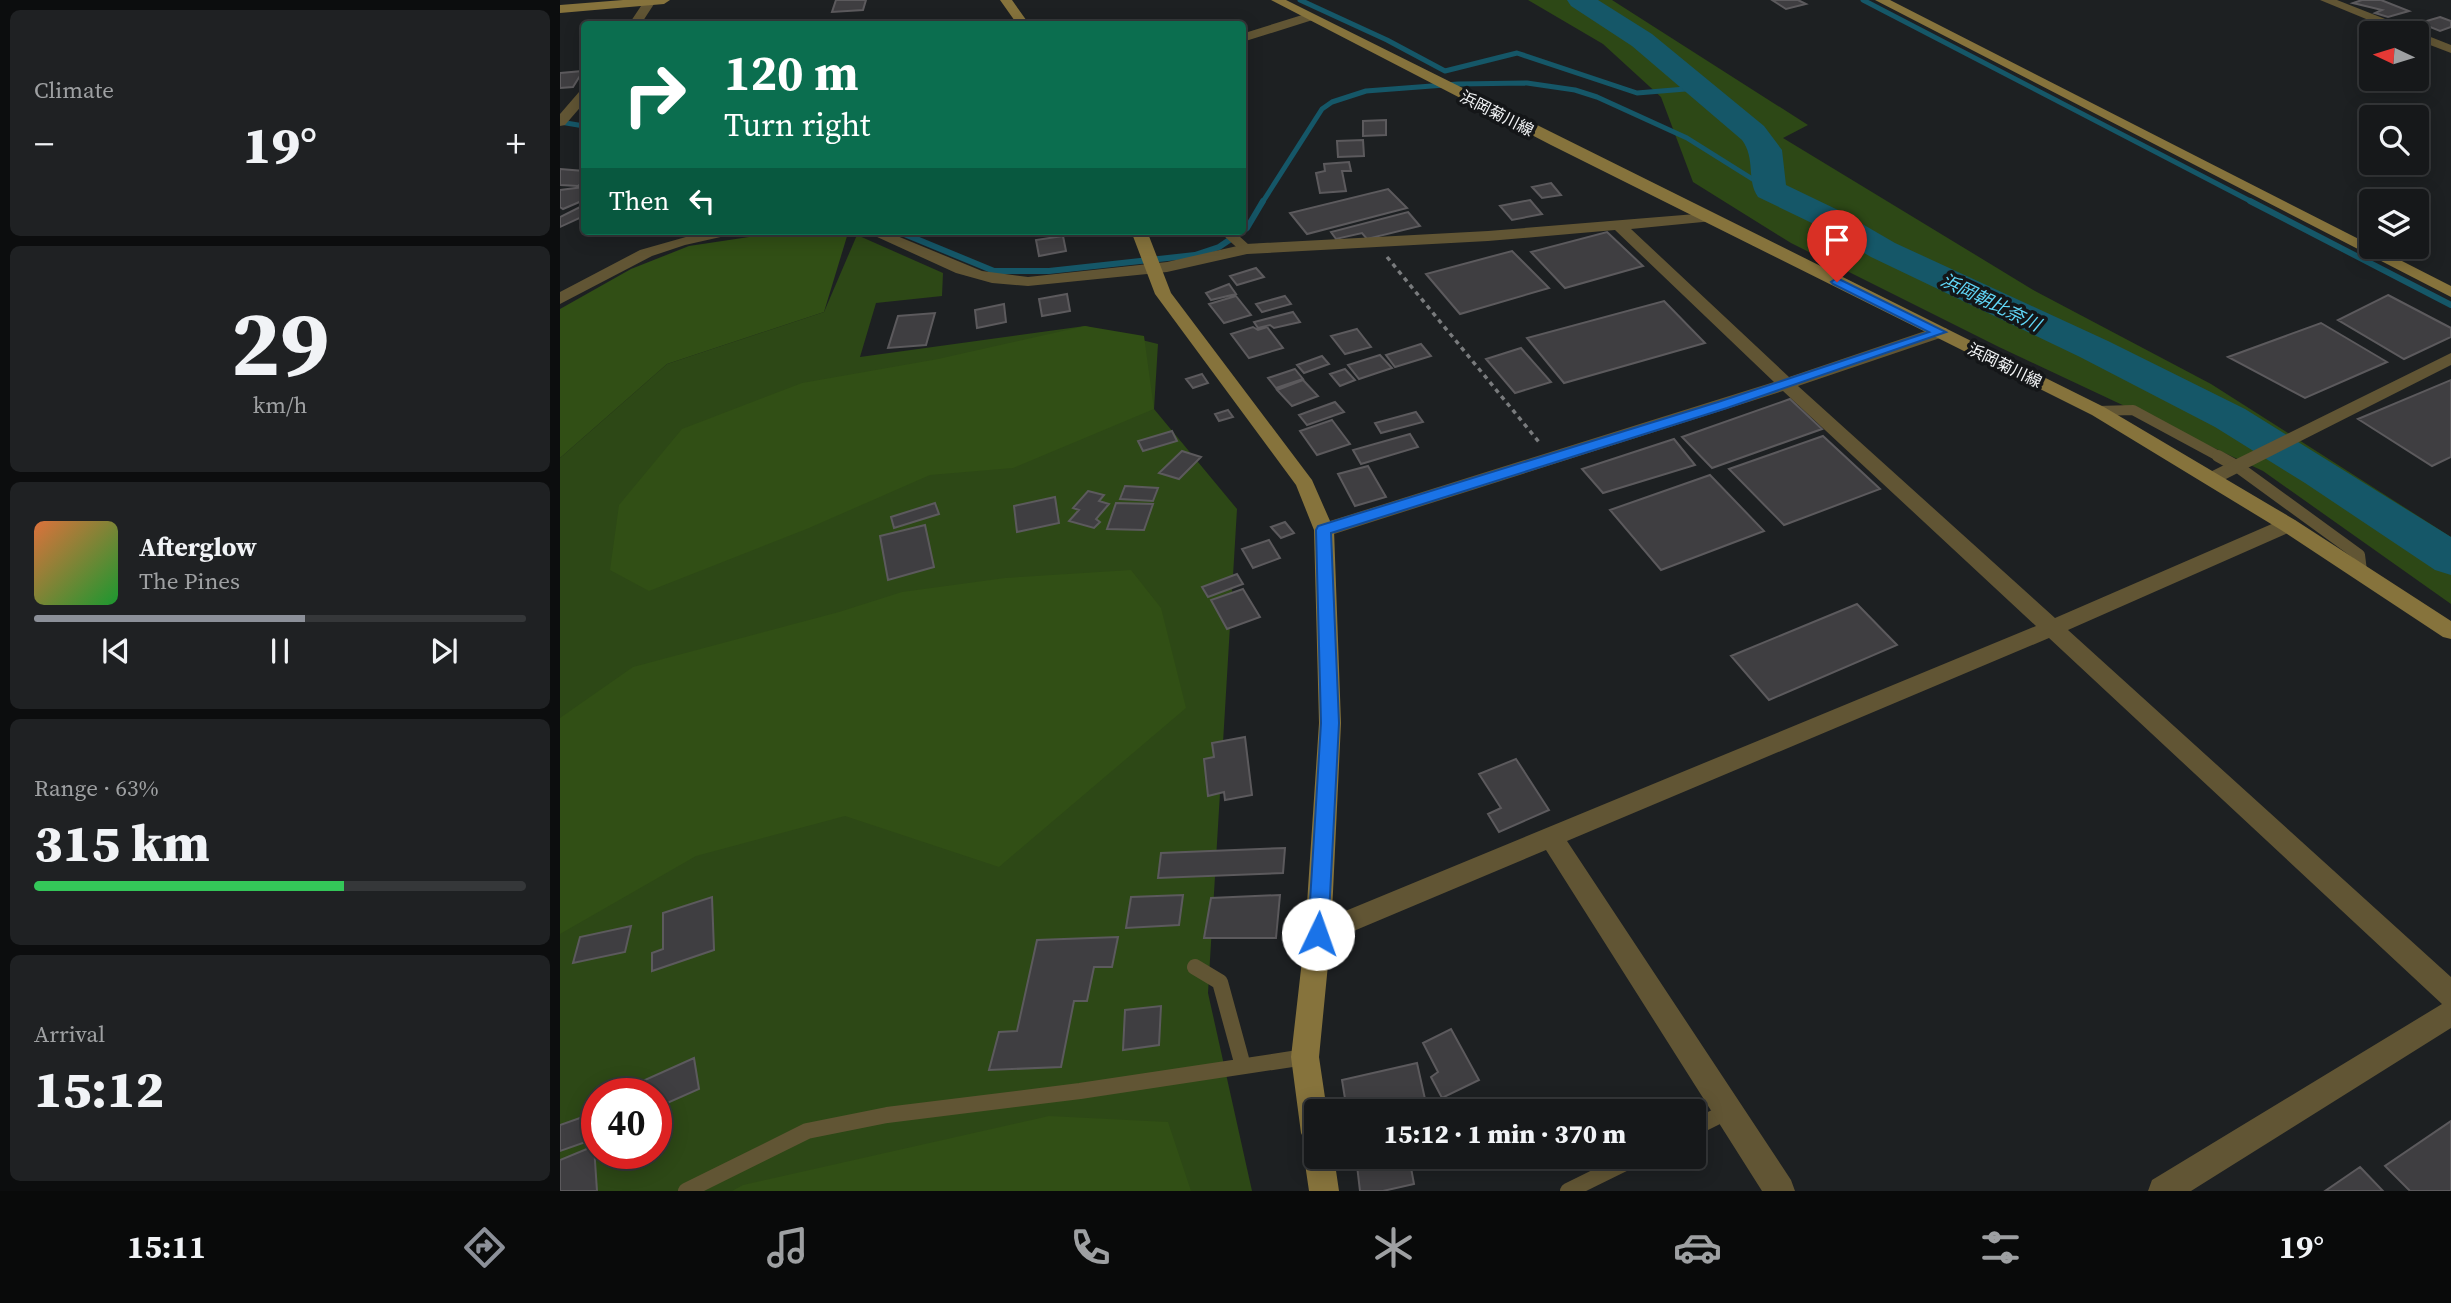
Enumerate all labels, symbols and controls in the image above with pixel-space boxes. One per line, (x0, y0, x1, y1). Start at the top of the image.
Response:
north arrow (2359, 21, 2429, 91)
map controls (2359, 21, 2429, 259)
text: 120 m (724, 39, 859, 106)
icon: right (609, 49, 700, 140)
text: Climate (34, 74, 114, 106)
street label: 浜岡菊川線 (1456, 85, 1538, 141)
text: Turn right (724, 103, 870, 147)
button: search (2359, 105, 2429, 175)
text: 19° (243, 109, 317, 180)
text: − (34, 118, 54, 170)
text: + (506, 118, 526, 170)
icon: left (683, 182, 721, 220)
text: Then (609, 183, 669, 219)
button: layers (2359, 189, 2429, 259)
pin (1807, 210, 1867, 282)
icon: arrive (1818, 221, 1856, 259)
water label: 浜岡朝比奈川 (1937, 267, 2047, 338)
text: 29 (231, 281, 329, 405)
street label: 浜岡菊川線 (1964, 338, 2046, 392)
text: km/h (253, 389, 307, 421)
text: Afterglow (139, 529, 257, 565)
text: The Pines (139, 565, 240, 597)
icon: previous (97, 632, 135, 670)
icon: pause (261, 632, 299, 670)
icon: next (425, 632, 463, 670)
text: Range · 63% (34, 772, 159, 804)
text: 315 km (34, 807, 210, 878)
position arrow (1281, 897, 1355, 971)
text: Arrival (34, 1018, 105, 1050)
text: 15:12 (34, 1053, 164, 1124)
speed limit sign: 40 (581, 1078, 672, 1169)
text: 15:12 · 1 min · 370 m (1384, 1116, 1626, 1152)
icon: directions (460, 1223, 509, 1272)
icon: music (763, 1223, 812, 1272)
icon: phone (1066, 1223, 1115, 1272)
icon: climate (1369, 1223, 1418, 1272)
icon: car (1673, 1223, 1722, 1272)
icon: filters (1976, 1223, 2025, 1272)
text: 15:11 (127, 1225, 206, 1269)
text: 19° (2279, 1225, 2324, 1269)

